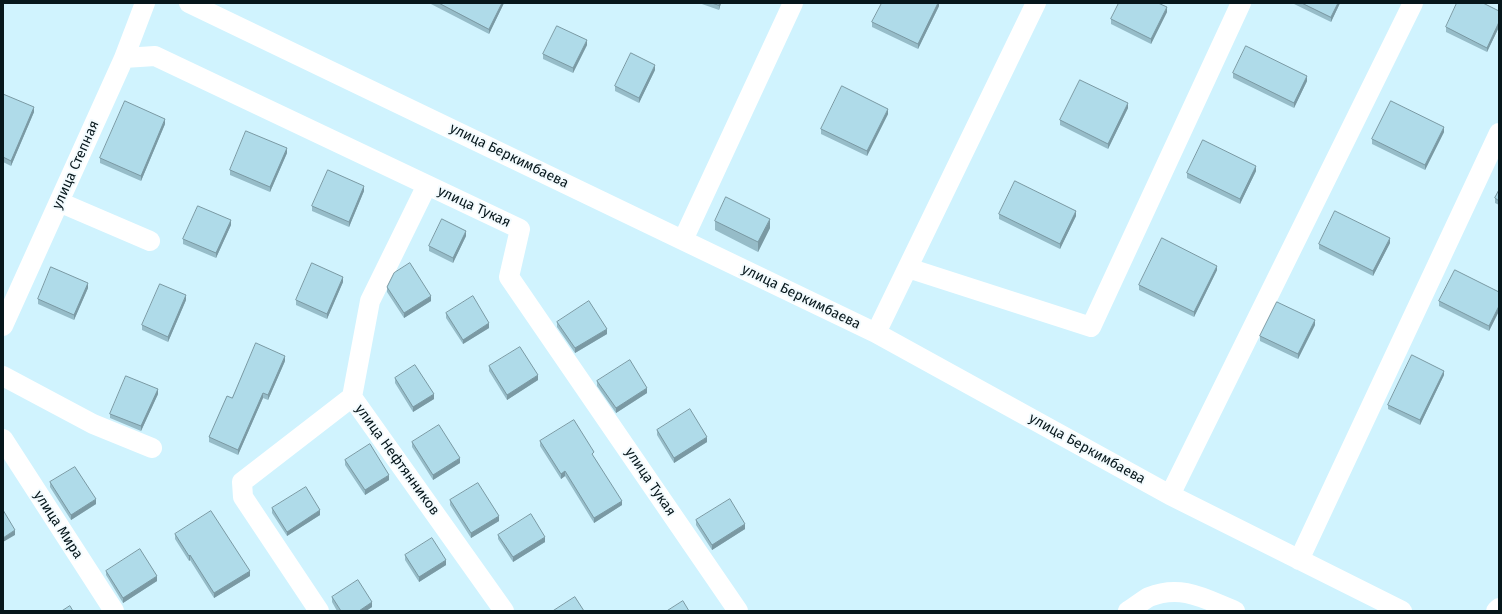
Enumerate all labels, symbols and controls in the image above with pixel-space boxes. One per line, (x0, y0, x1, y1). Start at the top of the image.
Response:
street label: улица Степная (49, 118, 103, 212)
street label: улица Беркимбаева (447, 120, 571, 192)
street label: улица Тукая (435, 183, 513, 231)
street label: улица Беркимбаева (739, 261, 863, 333)
street label: улица Нефтянников (351, 401, 443, 519)
street label: улица Беркимбаева (1026, 410, 1148, 488)
street label: улица Тукая (621, 445, 679, 519)
street label: улица Мира (30, 488, 86, 562)

